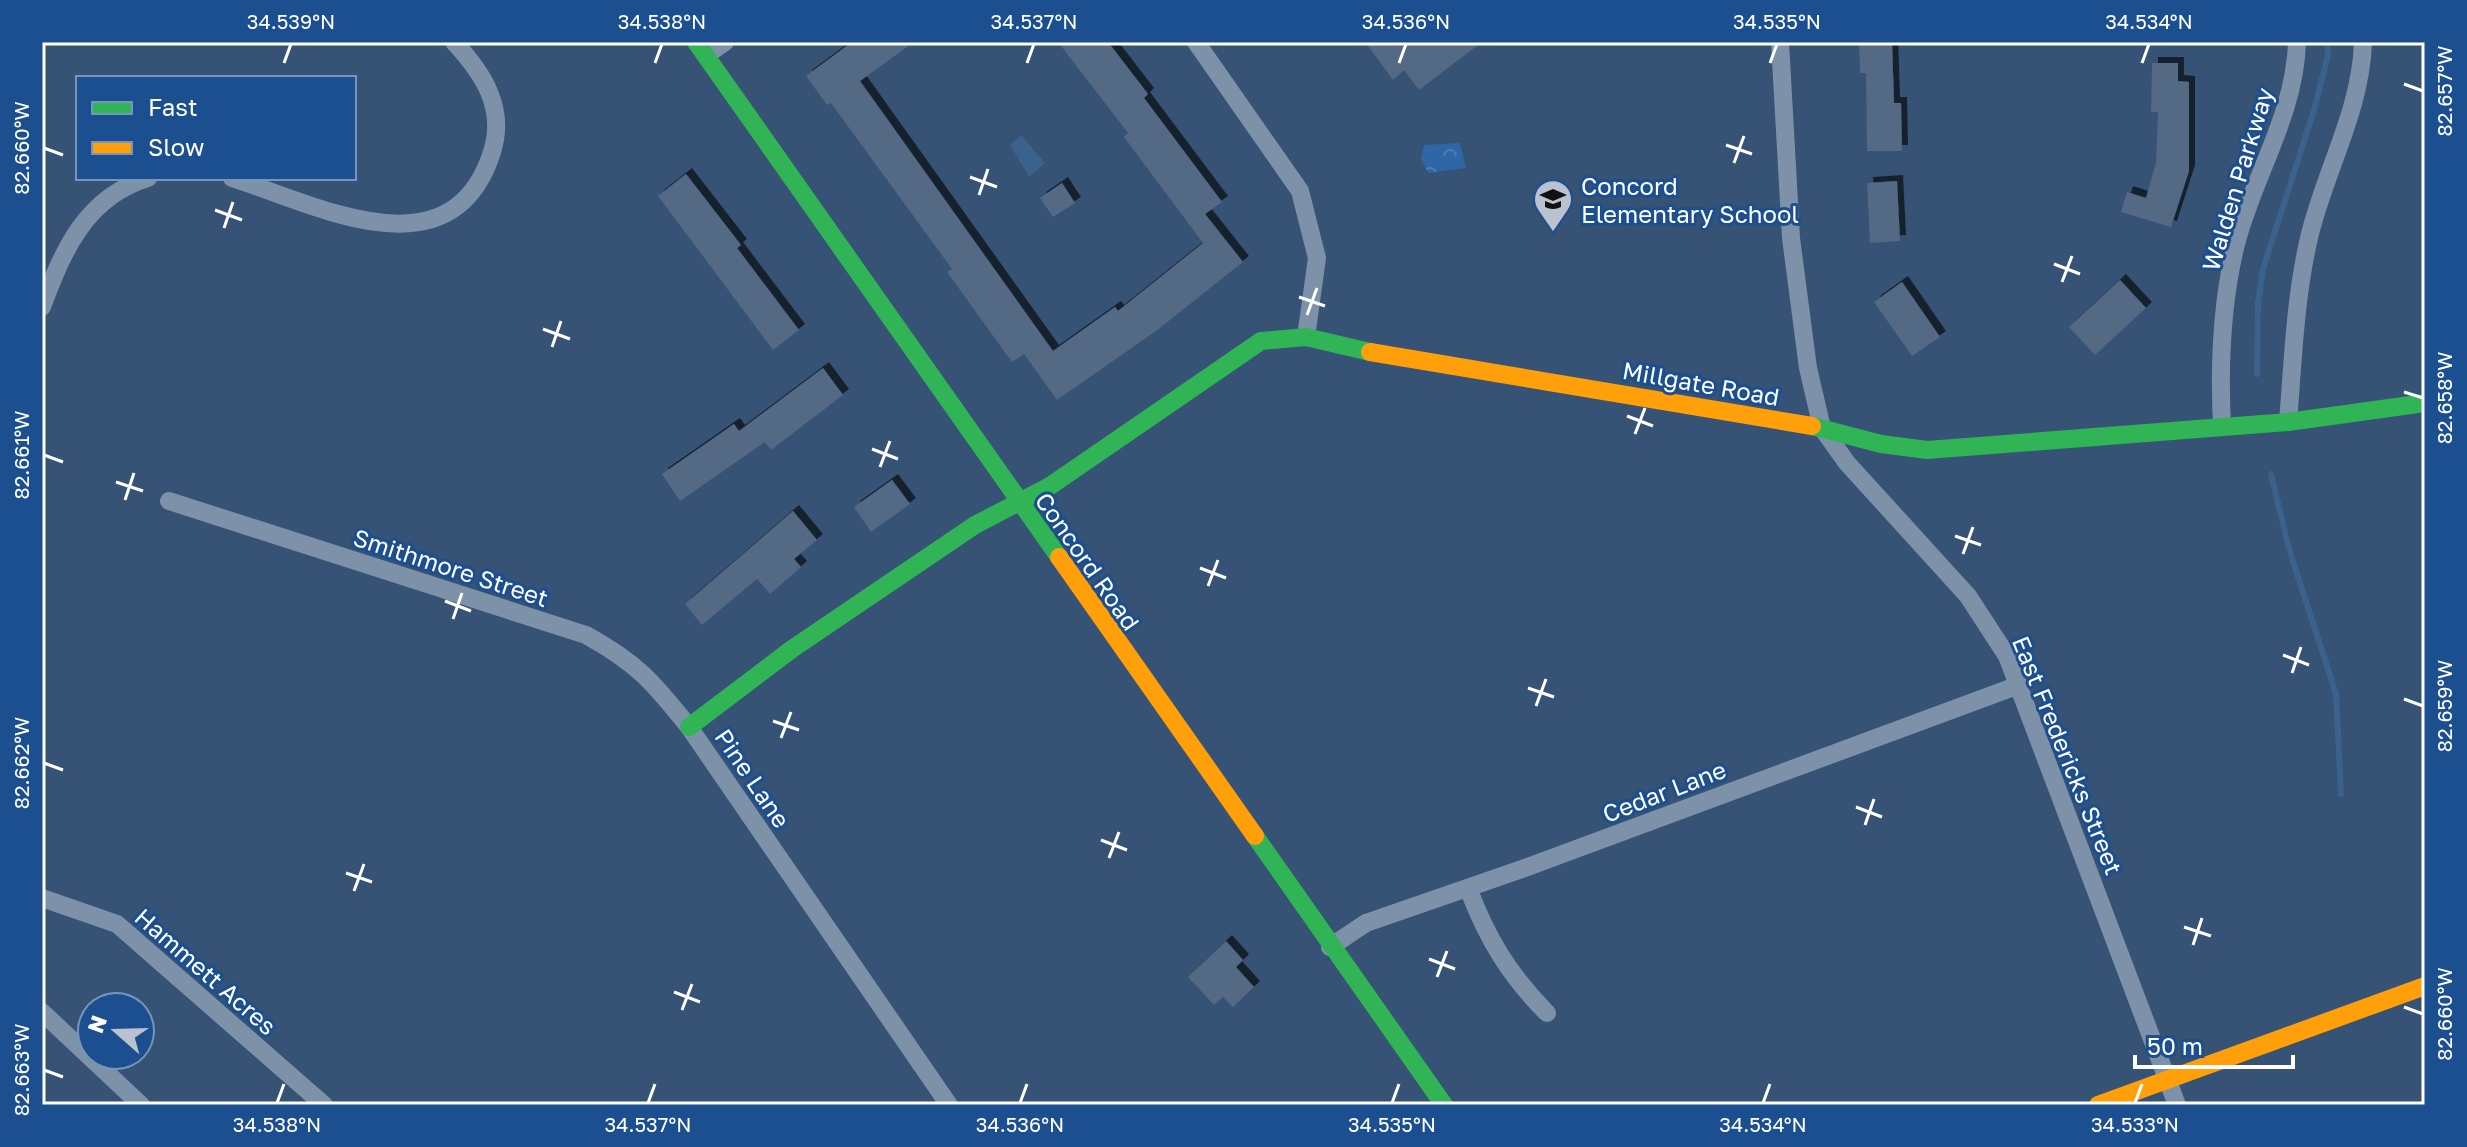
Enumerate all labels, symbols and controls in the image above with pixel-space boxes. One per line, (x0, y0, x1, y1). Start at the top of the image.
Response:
text: 34.539°N (247, 9, 335, 33)
text: 34.538°N (618, 9, 706, 33)
text: 34.537°N (991, 9, 1077, 33)
text: 34.536°N (1362, 9, 1450, 33)
text: 34.535°N (1733, 9, 1821, 33)
text: 34.534°N (2105, 9, 2193, 33)
text: 82.657°W (2432, 45, 2456, 137)
legend (76, 76, 356, 180)
street label: Walden Parkway (2195, 84, 2279, 274)
text: Fast (148, 92, 198, 121)
text: 82.660°W (9, 101, 33, 195)
text: Slow (148, 132, 204, 161)
place label: Concord Elementary School (1581, 171, 1799, 228)
school or university icon: Concord Elementary School (1532, 178, 1574, 233)
text: 82.658°W (2432, 352, 2456, 444)
street label: Millgate Road (1620, 355, 1782, 411)
text: 82.661°W (9, 410, 33, 500)
street label: Concord Road (1030, 486, 1146, 636)
street label: Smithmore Street (350, 522, 552, 612)
street label: East Fredericks Street (2007, 632, 2129, 878)
text: 82.659°W (2432, 660, 2456, 752)
text: 82.662°W (9, 717, 33, 809)
street label: Pine Lane (709, 723, 797, 833)
street label: Cedar Lane (1598, 754, 1730, 828)
street label: Hammett Acres (129, 902, 283, 1040)
text: 82.660°W (2432, 967, 2456, 1061)
north arrow (76, 991, 156, 1071)
text: N (81, 1012, 112, 1036)
scale bar (2135, 1019, 2293, 1069)
text: 82.663°W (9, 1024, 33, 1116)
text: 50 m (2147, 1031, 2203, 1060)
text: 34.538°N (233, 1112, 321, 1136)
text: 34.537°N (605, 1112, 691, 1136)
text: 34.536°N (976, 1112, 1064, 1136)
text: 34.535°N (1348, 1112, 1436, 1136)
text: 34.534°N (1719, 1112, 1807, 1136)
text: 34.533°N (2091, 1112, 2179, 1136)

